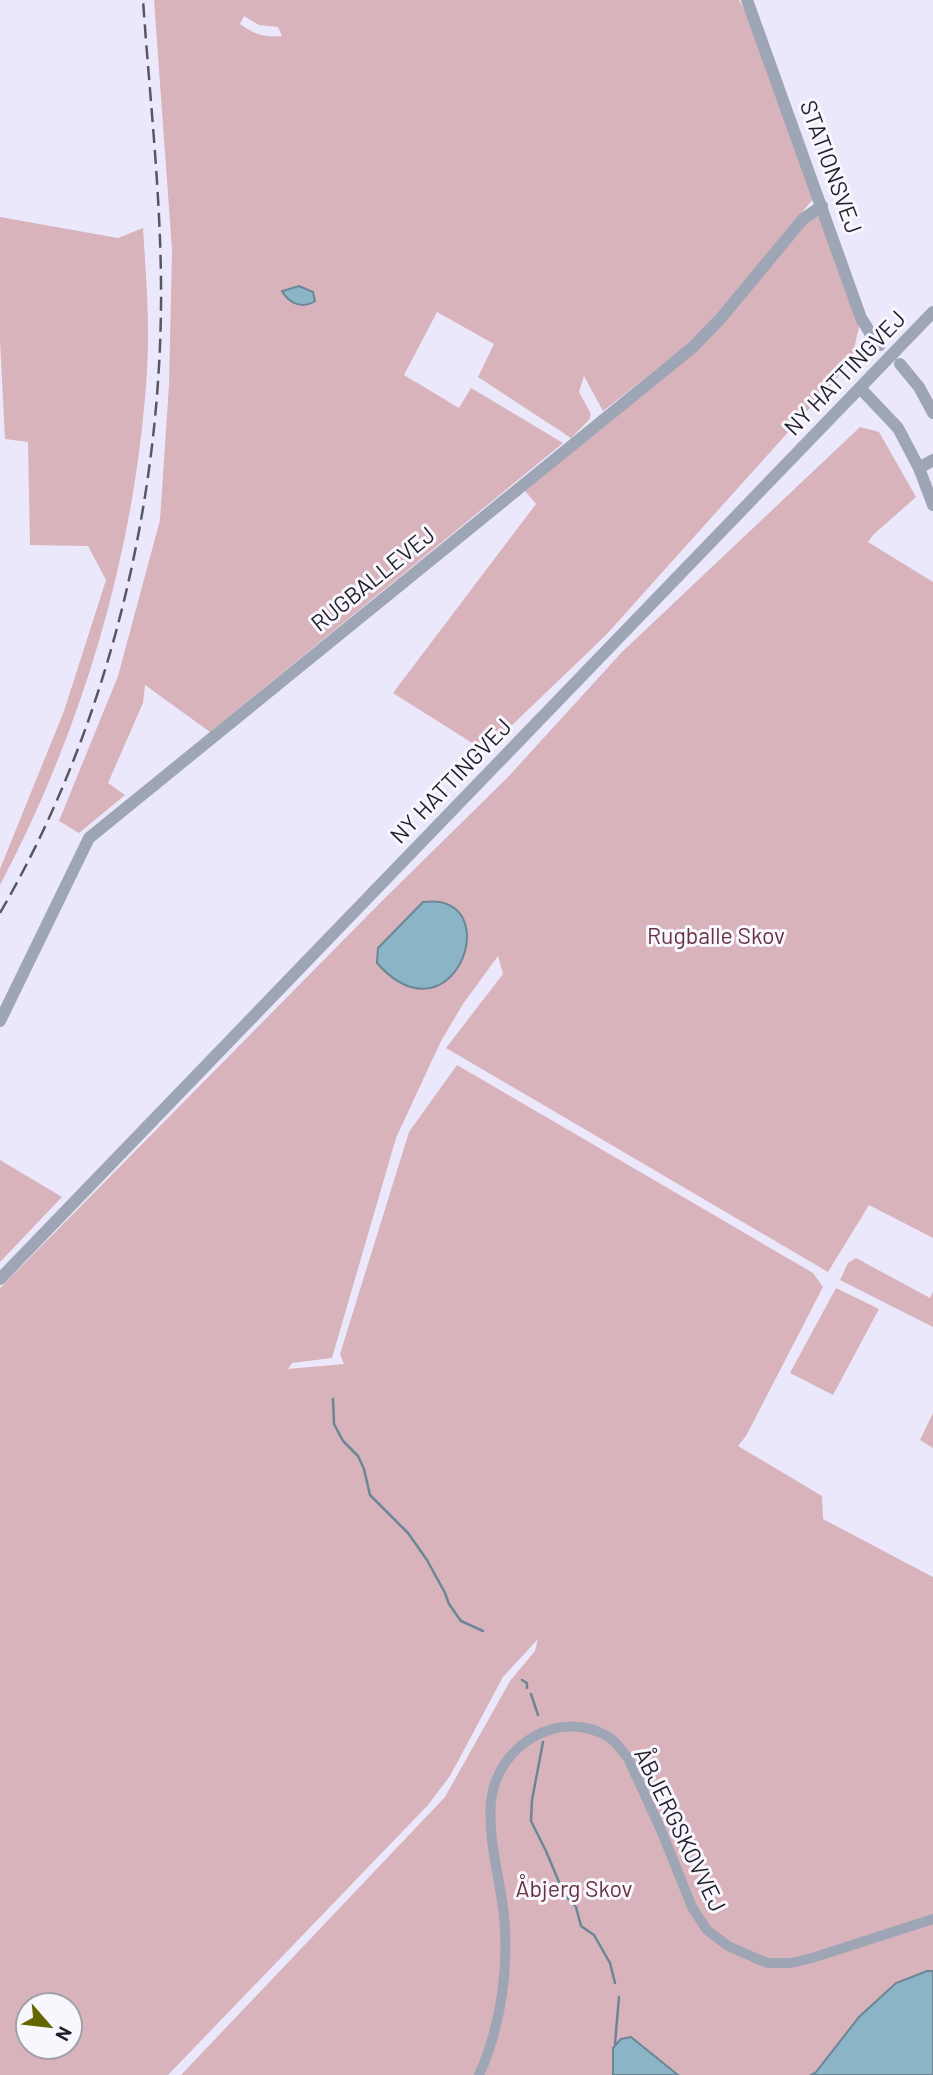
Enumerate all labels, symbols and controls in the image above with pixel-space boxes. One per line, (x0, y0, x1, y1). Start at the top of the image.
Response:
street label: STATIONSVEJ (795, 96, 869, 237)
street label: NY HATTINGVEJ (778, 304, 911, 441)
street label: RUGBALLEVEJ (305, 520, 440, 637)
street label: NY HATTINGVEJ (384, 712, 517, 849)
park label: Rugballe Skov (647, 921, 785, 949)
street label: ÅBJERGSKOVVEJ (629, 1743, 733, 1916)
park label: Åbjerg Skov (516, 1874, 633, 1902)
north arrow (14, 1991, 84, 2061)
text: N (51, 2023, 78, 2045)

